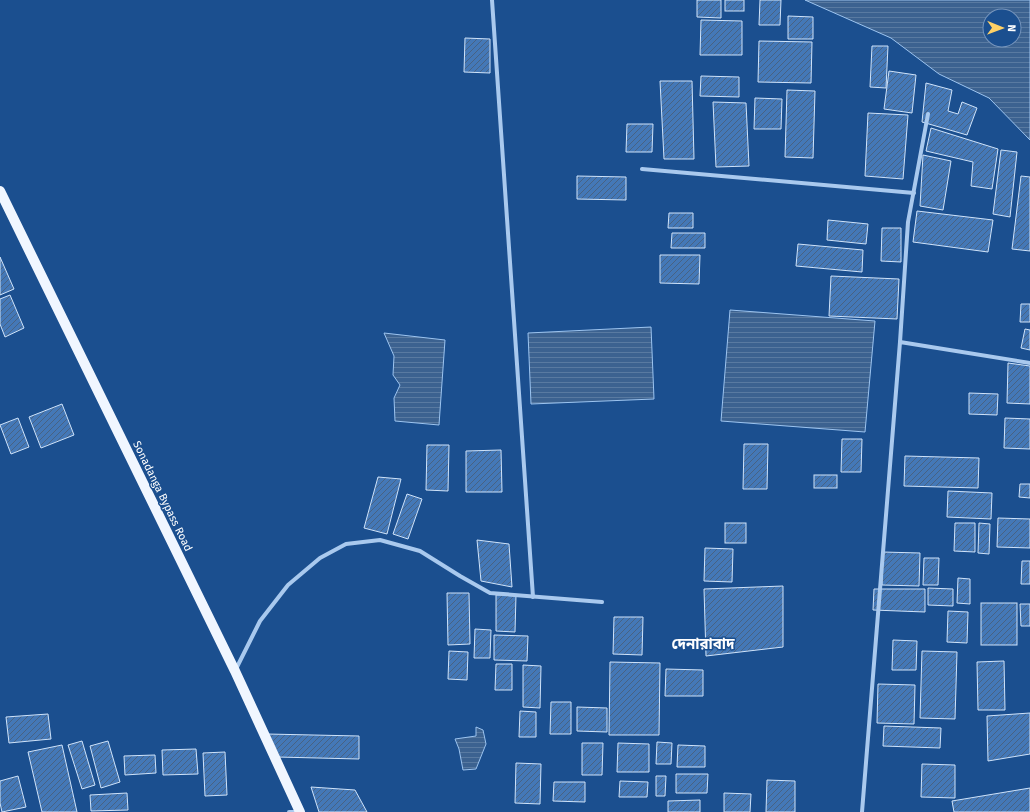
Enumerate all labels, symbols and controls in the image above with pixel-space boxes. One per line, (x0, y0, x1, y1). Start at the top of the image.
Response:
north arrow (982, 8, 1022, 48)
text: N (1005, 24, 1018, 32)
street label: Sonadanga Bypass Road (130, 439, 195, 553)
district label: দেনারাবাদ (671, 635, 735, 653)

